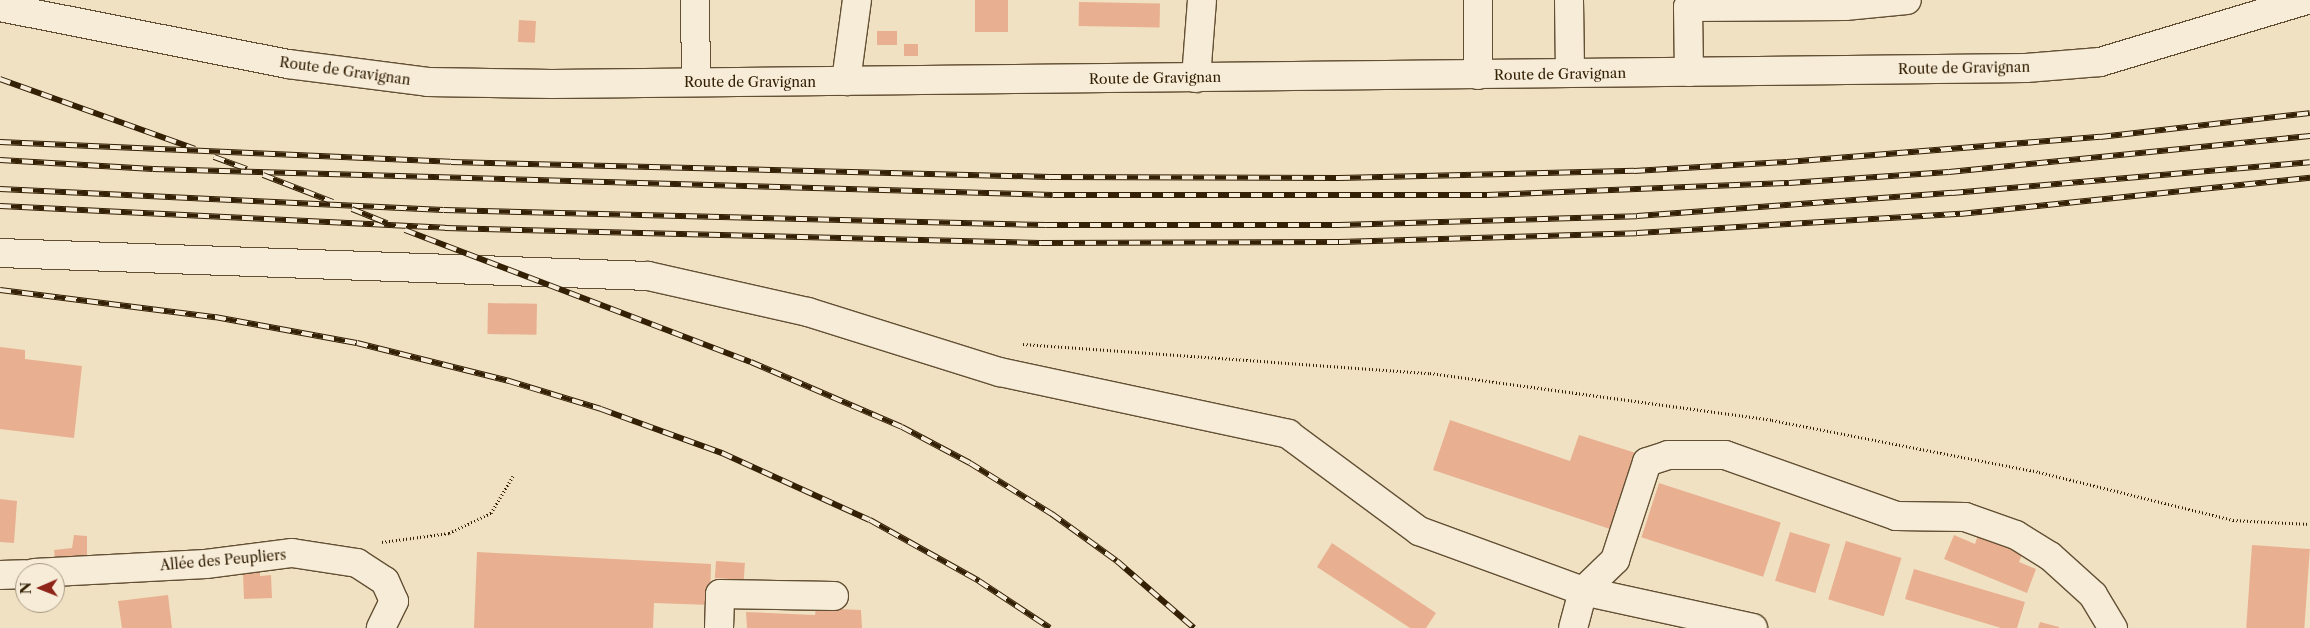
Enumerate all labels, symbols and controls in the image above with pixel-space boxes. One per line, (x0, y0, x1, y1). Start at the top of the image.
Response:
street label: Route de Gravignan (278, 53, 412, 89)
street label: Route de Gravignan (1898, 58, 2030, 78)
street label: Route de Gravignan (1494, 64, 1626, 84)
street label: Route de Gravignan (1089, 68, 1221, 88)
street label: Route de Gravignan (684, 74, 816, 90)
street label: Allée des Peupliers (159, 546, 287, 574)
north arrow (15, 563, 65, 613)
text: N (17, 582, 35, 594)

